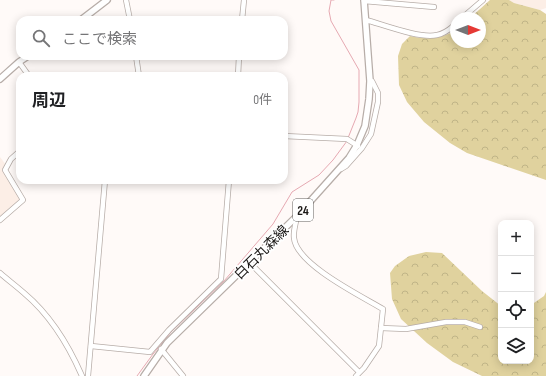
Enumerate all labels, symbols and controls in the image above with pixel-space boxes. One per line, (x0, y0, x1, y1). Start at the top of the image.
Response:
north arrow (450, 12, 486, 48)
search box (16, 16, 288, 60)
icon: search (30, 27, 52, 49)
text: ここで検索 (62, 30, 137, 49)
text: 周辺 (32, 91, 66, 111)
text: 0件 (253, 92, 272, 108)
road number: 24 (293, 199, 313, 221)
map controls (498, 220, 534, 364)
button: + (498, 220, 534, 256)
street label: 白石丸森線 (231, 222, 292, 283)
button: − (498, 256, 534, 292)
button: locate (498, 292, 534, 328)
button: layers (498, 328, 534, 364)

